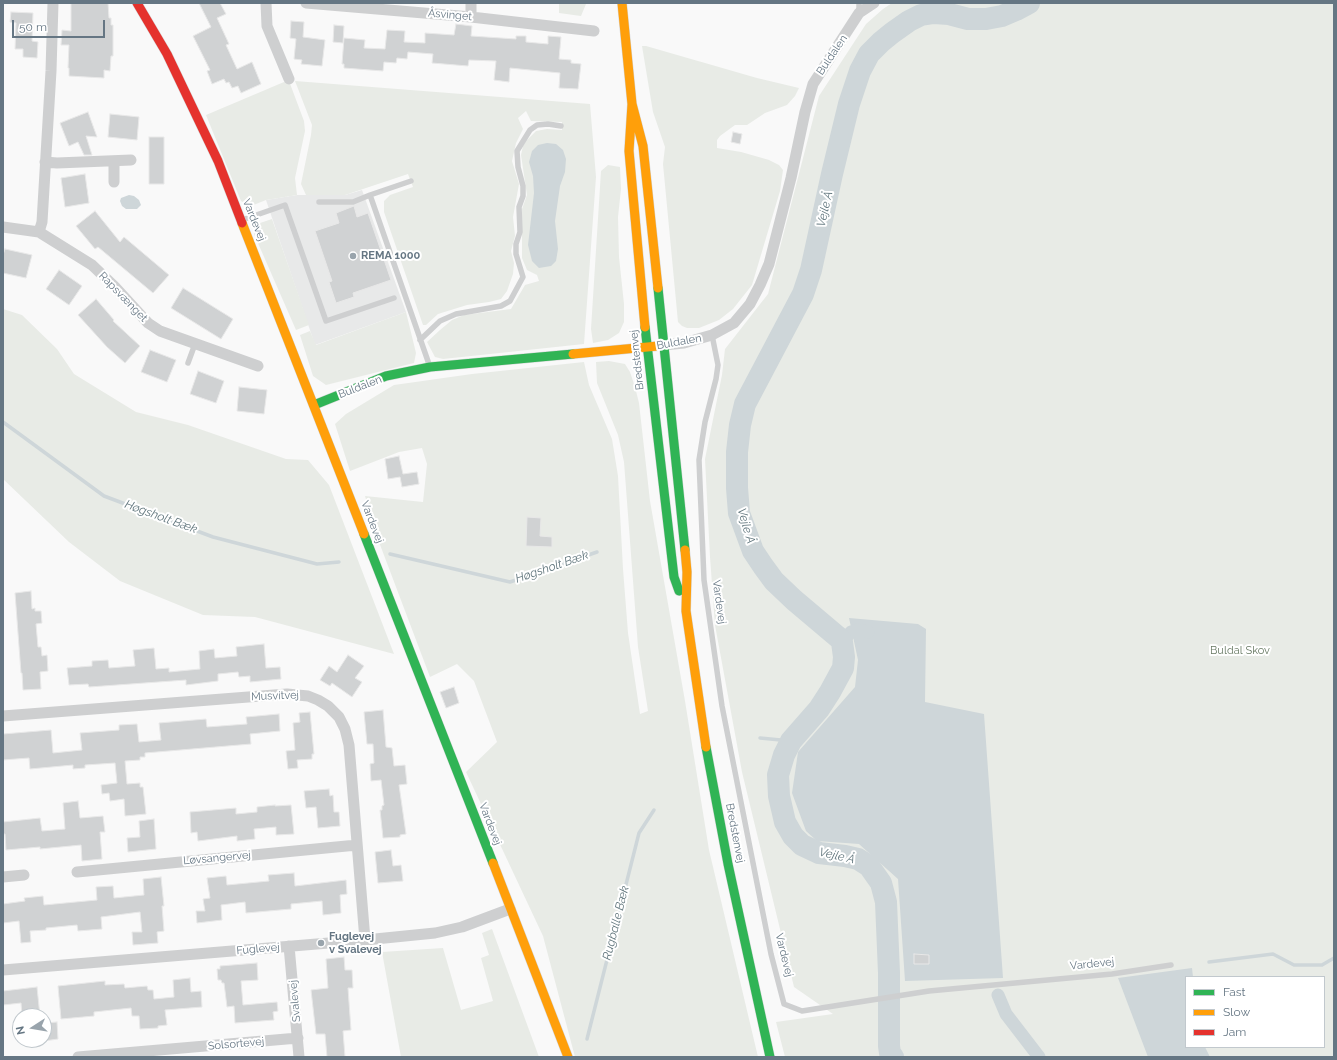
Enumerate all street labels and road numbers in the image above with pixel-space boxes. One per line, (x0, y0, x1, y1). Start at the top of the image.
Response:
street label: Åsvinget (427, 7, 473, 23)
street label: Buldalen (814, 32, 850, 78)
street label: Vardevej (240, 197, 268, 243)
street label: Rapsvænget (96, 269, 150, 325)
street label: Bredstenvej (627, 329, 647, 391)
street label: Buldalen (655, 332, 703, 352)
street label: Buldalen (336, 373, 384, 401)
street label: Vardevej (358, 499, 386, 545)
street label: Vardevej (709, 579, 729, 625)
street label: Musvitvej (251, 689, 299, 703)
street label: Vardevej (476, 801, 504, 847)
street label: Bredstenvej (723, 802, 747, 864)
street label: Løvsangervej (183, 848, 251, 868)
street label: Vardevej (772, 932, 796, 978)
street label: Fuglevej (236, 941, 280, 957)
street label: Vardevej (1069, 955, 1115, 973)
street label: Svalevej (287, 979, 303, 1023)
street label: Solsortevej (207, 1035, 265, 1053)

